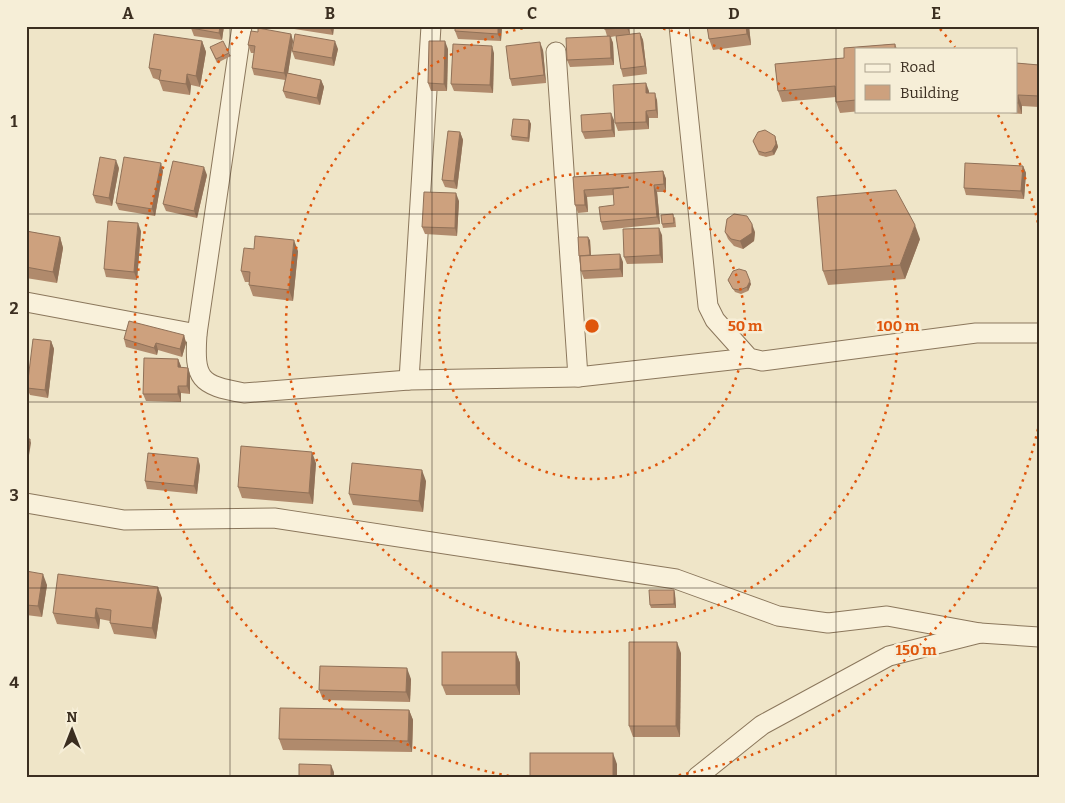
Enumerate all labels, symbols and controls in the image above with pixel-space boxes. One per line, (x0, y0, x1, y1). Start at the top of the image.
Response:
text: A (122, 4, 134, 23)
text: B (325, 4, 335, 23)
text: C (527, 4, 537, 23)
text: D (728, 4, 740, 23)
text: E (931, 4, 941, 23)
legend (855, 48, 1018, 112)
text: Road (900, 58, 935, 76)
text: Building (900, 84, 959, 102)
text: 1 (11, 112, 18, 131)
text: 2 (9, 299, 19, 318)
centre of rings (583, 317, 601, 335)
text: 50 m (728, 317, 763, 335)
text: 100 m (877, 317, 920, 335)
text: 3 (9, 486, 19, 505)
text: 150 m (895, 641, 937, 659)
text: 4 (9, 673, 19, 692)
north arrow (48, 706, 98, 756)
text: N (67, 709, 78, 726)

